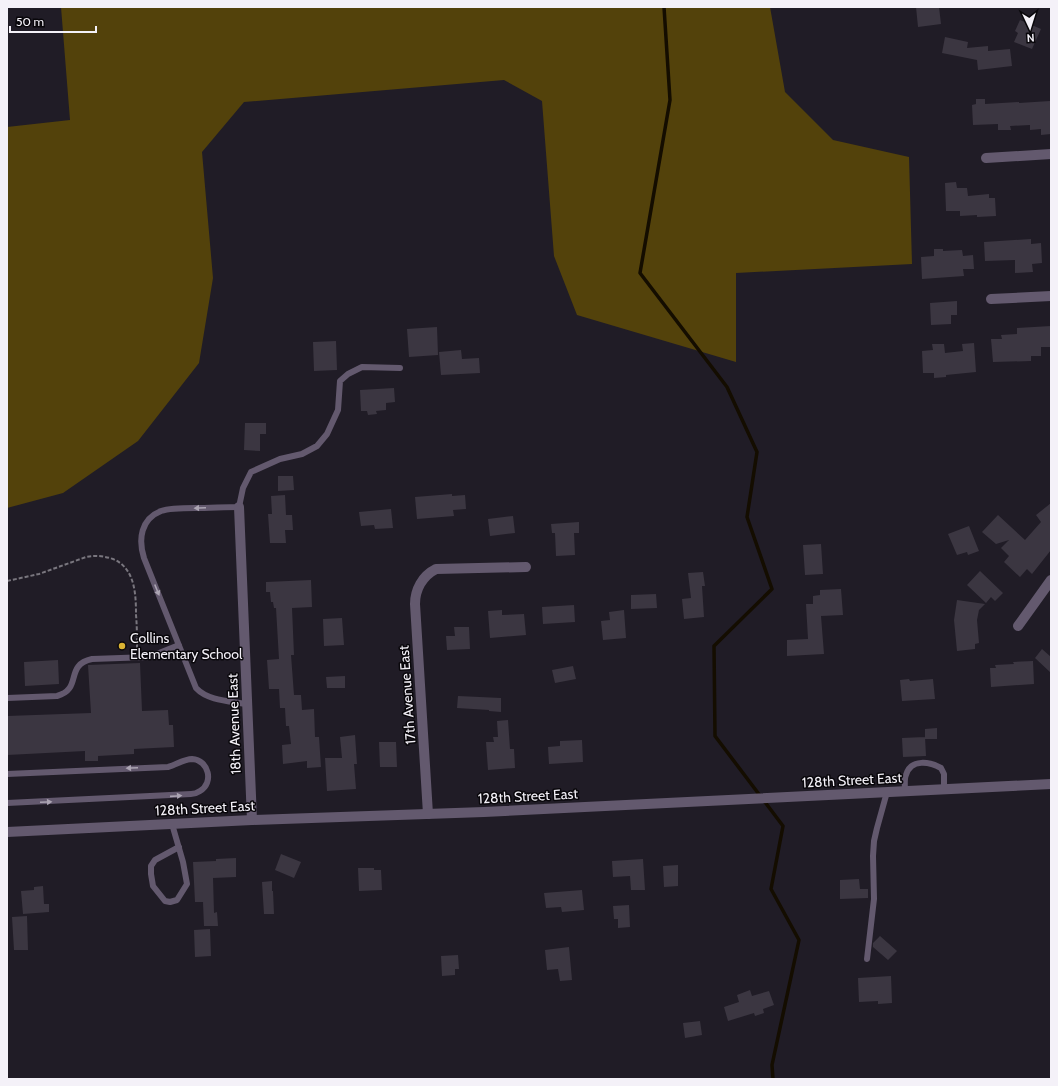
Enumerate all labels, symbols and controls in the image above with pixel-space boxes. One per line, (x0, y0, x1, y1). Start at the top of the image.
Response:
scale bar (10, 8, 96, 34)
north arrow (1010, 8, 1050, 48)
text: 50 m (16, 14, 44, 29)
text: N (1026, 31, 1035, 45)
one-way arrow (193, 505, 206, 511)
one-way arrow (154, 585, 160, 597)
place label: Collins Elementary School (130, 629, 243, 663)
marker: Collins Elementary School (117, 641, 127, 651)
street label: 17th Avenue East (395, 644, 419, 745)
street label: 18th Avenue East (223, 673, 245, 775)
one-way arrow (126, 765, 138, 772)
street label: 128th Street East (802, 768, 903, 792)
street label: 128th Street East (478, 784, 579, 808)
one-way arrow (170, 792, 182, 799)
street label: 128th Street East (155, 796, 256, 820)
one-way arrow (40, 798, 52, 805)

